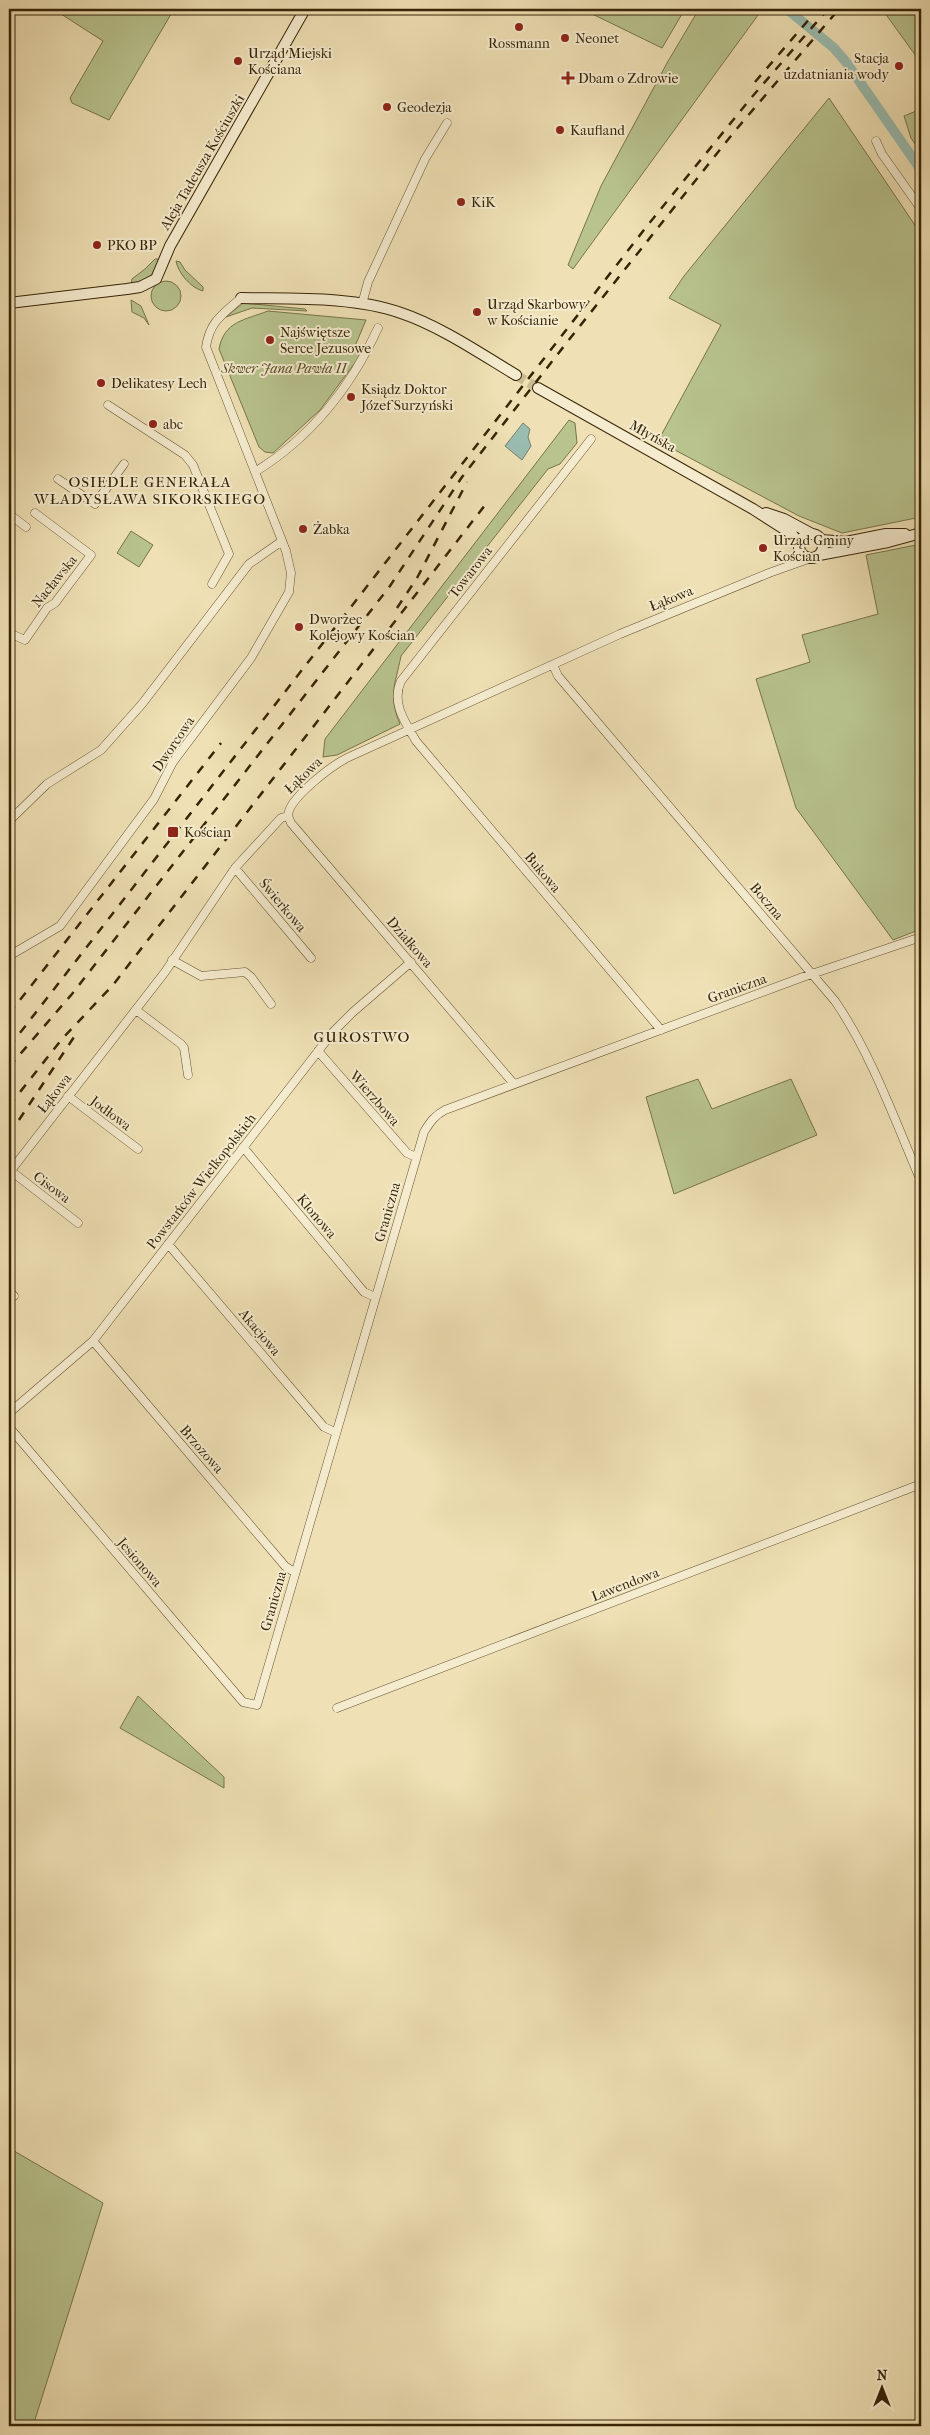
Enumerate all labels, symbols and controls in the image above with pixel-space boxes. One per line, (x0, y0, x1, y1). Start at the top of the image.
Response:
marker: Rossmann (513, 21, 525, 33)
place label: Neonet (575, 30, 619, 47)
marker: Neonet (559, 32, 571, 44)
place label: Rossmann (488, 35, 550, 52)
place label: Urząd Miejski Kościana (248, 45, 332, 78)
place label: Stacja uzdatniania wody (782, 50, 890, 83)
marker: Urząd Miejski Kościana (232, 55, 244, 67)
marker: Stacja uzdatniania wody (893, 60, 905, 72)
place label: Dbam o Zdrowie (578, 70, 678, 87)
marker: Dbam o Zdrowie (562, 72, 574, 84)
street label: Aleja Tadeusza Kościuszki (156, 91, 248, 234)
place label: Geodezja (397, 99, 452, 116)
marker: Geodezja (381, 101, 393, 113)
place label: Kaufland (570, 122, 625, 139)
marker: Kaufland (554, 124, 566, 136)
place label: KiK (471, 194, 496, 211)
marker: KiK (455, 196, 467, 208)
place label: PKO BP (107, 237, 157, 254)
marker: PKO BP (91, 239, 103, 251)
place label: Urząd Skarbowy w Kościanie (486, 296, 587, 329)
marker: Urząd Skarbowy w Kościanie (471, 306, 483, 318)
place label: Najświętsze Serce Jezusowe (280, 324, 371, 357)
marker: Najświętsze Serce Jezusowe (264, 334, 276, 346)
park label: Skwer Jana Pawła II (220, 360, 348, 377)
place label: Delikatesy Lech (111, 375, 207, 392)
marker: Delikatesy Lech (95, 377, 107, 389)
place label: Ksiądz Doktor Józef Surzyński (360, 381, 453, 414)
marker: Ksiądz Doktor Józef Surzyński (345, 391, 357, 403)
place label: abc (163, 416, 183, 433)
street label: Młyńska (626, 417, 680, 456)
marker: abc (147, 418, 159, 430)
district label: OSIEDLE GENERAŁA WŁADYSŁAWA SIKORSKIEGO (33, 473, 266, 508)
place label: Żabka (313, 521, 350, 538)
marker: Żabka (297, 523, 309, 535)
place label: Urząd Gminy Kościan (773, 532, 855, 565)
marker: Urząd Gminy Kościan (757, 542, 769, 554)
street label: Towarowa (445, 543, 496, 602)
street label: Nacławska (28, 551, 81, 611)
street label: Łąkowa (647, 582, 696, 615)
place label: Dworzec Kolejowy Kościan (309, 611, 415, 644)
marker: Dworzec Kolejowy Kościan (293, 621, 305, 633)
street label: Dworcowa (149, 713, 198, 775)
street label: Łąkowa (281, 753, 326, 797)
place label: Kościan (184, 824, 231, 841)
marker: Kościan (166, 825, 180, 839)
street label: Bukowa (521, 849, 565, 896)
street label: Świerkowa (255, 874, 311, 936)
street label: Boczna (746, 879, 787, 924)
street label: Działkowa (383, 913, 437, 972)
street label: Graniczna (705, 970, 769, 1007)
district label: GUROSTWO (314, 1028, 410, 1046)
street label: Wierzbowa (345, 1066, 404, 1130)
street label: Łąkowa (34, 1070, 75, 1116)
street label: Jodłowa (86, 1092, 135, 1135)
street label: Powstańców Wielkopolskich (143, 1110, 260, 1253)
street label: Cisowa (30, 1168, 74, 1207)
street label: Graniczna (371, 1180, 404, 1244)
street label: Klonowa (293, 1191, 340, 1242)
street label: Akacjowa (234, 1305, 284, 1360)
street label: Brzozowa (176, 1422, 227, 1477)
street label: Jesionowa (113, 1533, 166, 1591)
street label: Lawendowa (589, 1564, 662, 1605)
street label: Graniczna (257, 1569, 290, 1633)
north arrow (858, 2362, 908, 2412)
text: N (877, 2367, 888, 2384)

